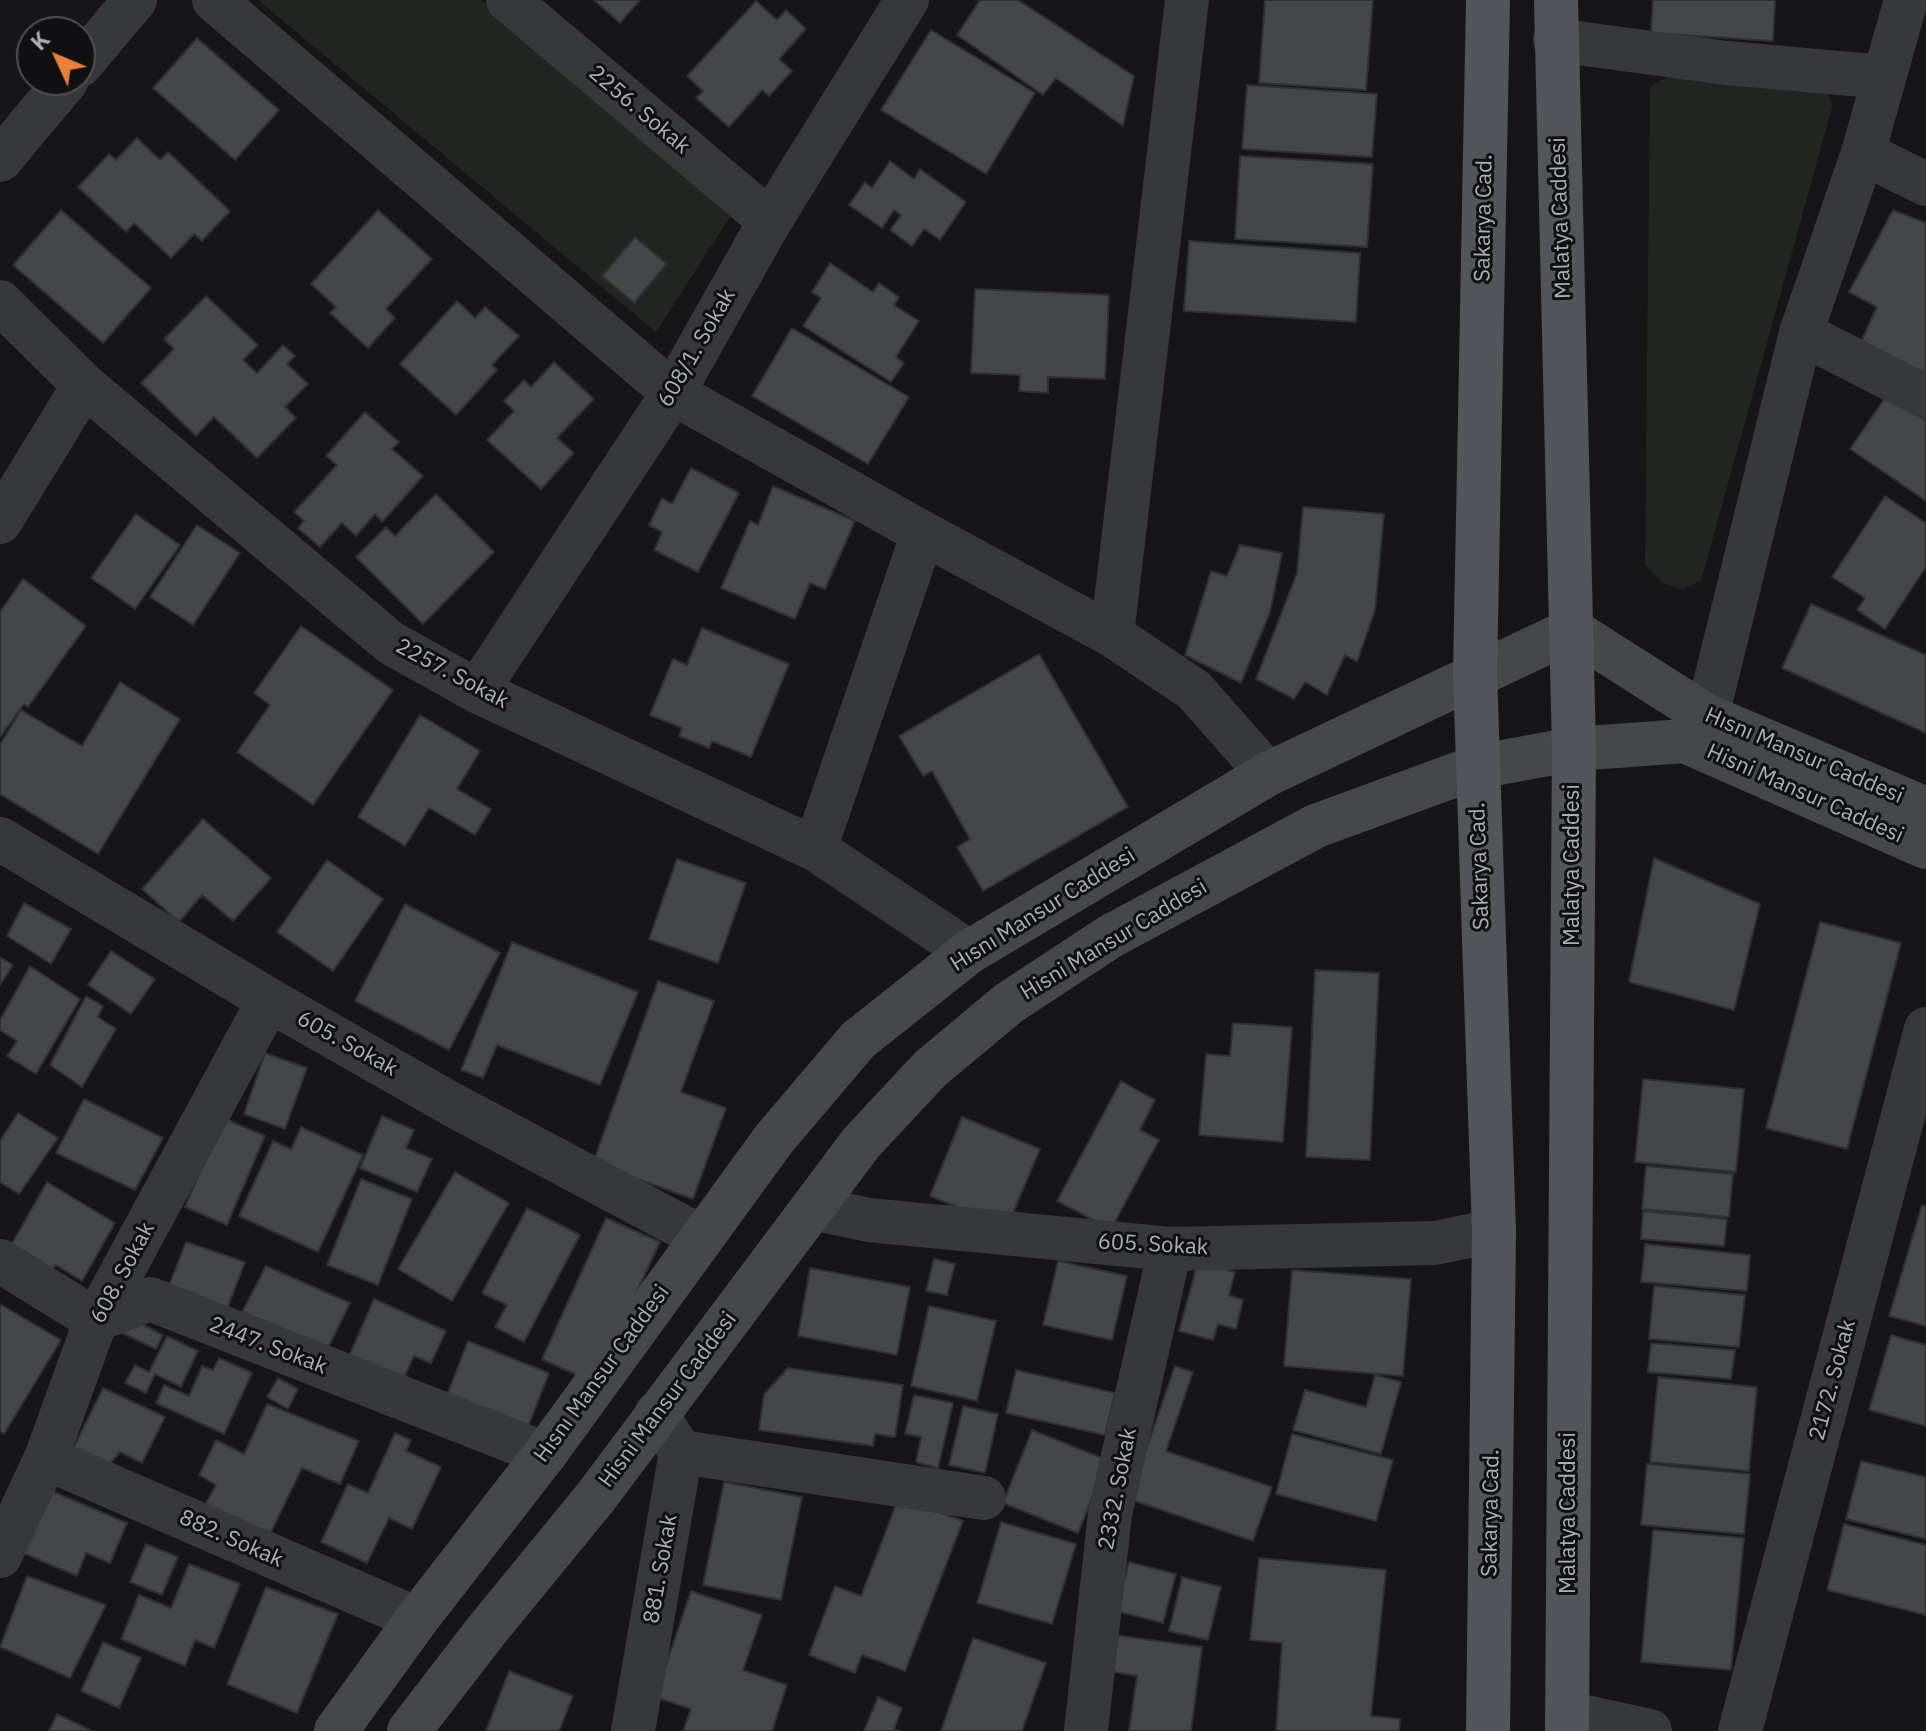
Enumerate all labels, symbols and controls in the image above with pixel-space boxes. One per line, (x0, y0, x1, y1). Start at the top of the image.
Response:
north arrow (16, 16, 96, 96)
text: K (24, 25, 56, 56)
street label: 2256. Sokak (583, 60, 695, 160)
street label: Malatya Caddesi (1545, 137, 1577, 299)
street label: Sakarya Cad. (1470, 154, 1498, 282)
street label: 608/1. Sokak (652, 284, 742, 412)
street label: 2257. Sokak (391, 633, 513, 715)
street label: Hısnı Mansur Caddesi (1701, 702, 1907, 810)
street label: Hisni Mansur Caddesi (1702, 739, 1908, 849)
street label: Malatya Caddesi (1560, 784, 1586, 946)
street label: Sakarya Cad. (1465, 802, 1495, 930)
street label: Hısnı Mansur Caddesi (946, 842, 1140, 978)
street label: Hisni Mansur Caddesi (1016, 874, 1212, 1006)
street label: 605. Sokak (292, 1006, 402, 1082)
street label: 608. Sokak (85, 1218, 161, 1328)
street label: 605. Sokak (1097, 1229, 1209, 1261)
street label: Hısnı Mansur Caddesi (529, 1280, 675, 1468)
street label: Hisni Mansur Caddesi (593, 1307, 743, 1493)
street label: 2447. Sokak (205, 1311, 331, 1381)
street label: 2172. Sokak (1804, 1317, 1862, 1443)
street label: 2332. Sokak (1093, 1426, 1143, 1552)
street label: Malatya Caddesi (1556, 1432, 1582, 1594)
street label: Sakarya Cad. (1477, 1449, 1505, 1577)
street label: 882. Sokak (175, 1504, 287, 1574)
street label: 881. Sokak (638, 1512, 684, 1626)

